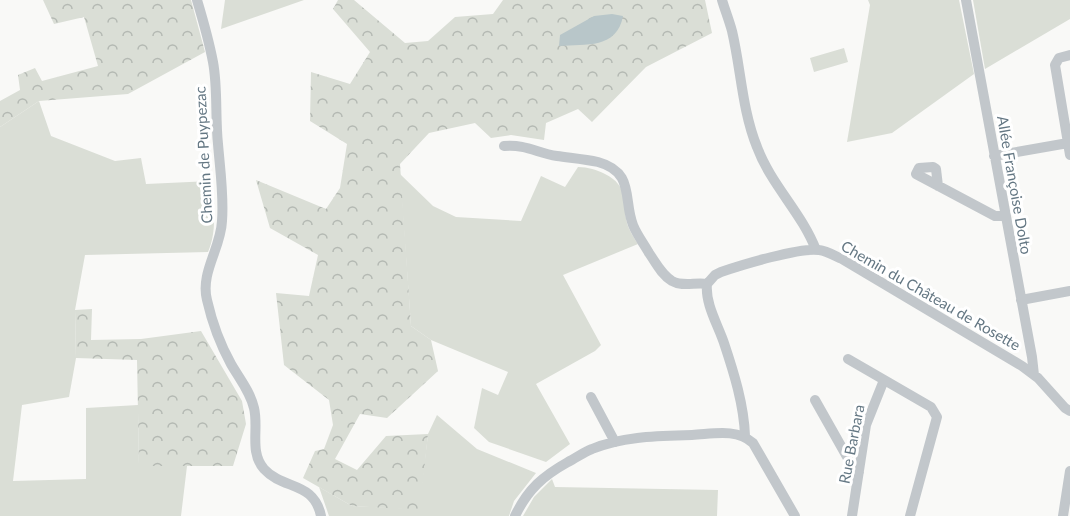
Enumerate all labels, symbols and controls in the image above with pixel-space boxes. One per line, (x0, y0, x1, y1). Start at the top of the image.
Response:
street label: Chemin de Puypezac (190, 86, 216, 224)
street label: Allée Françoise Dolto (994, 114, 1036, 256)
street label: Chemin du Château de Rosette (838, 236, 1024, 354)
street label: Rue Barbara (834, 403, 868, 485)

